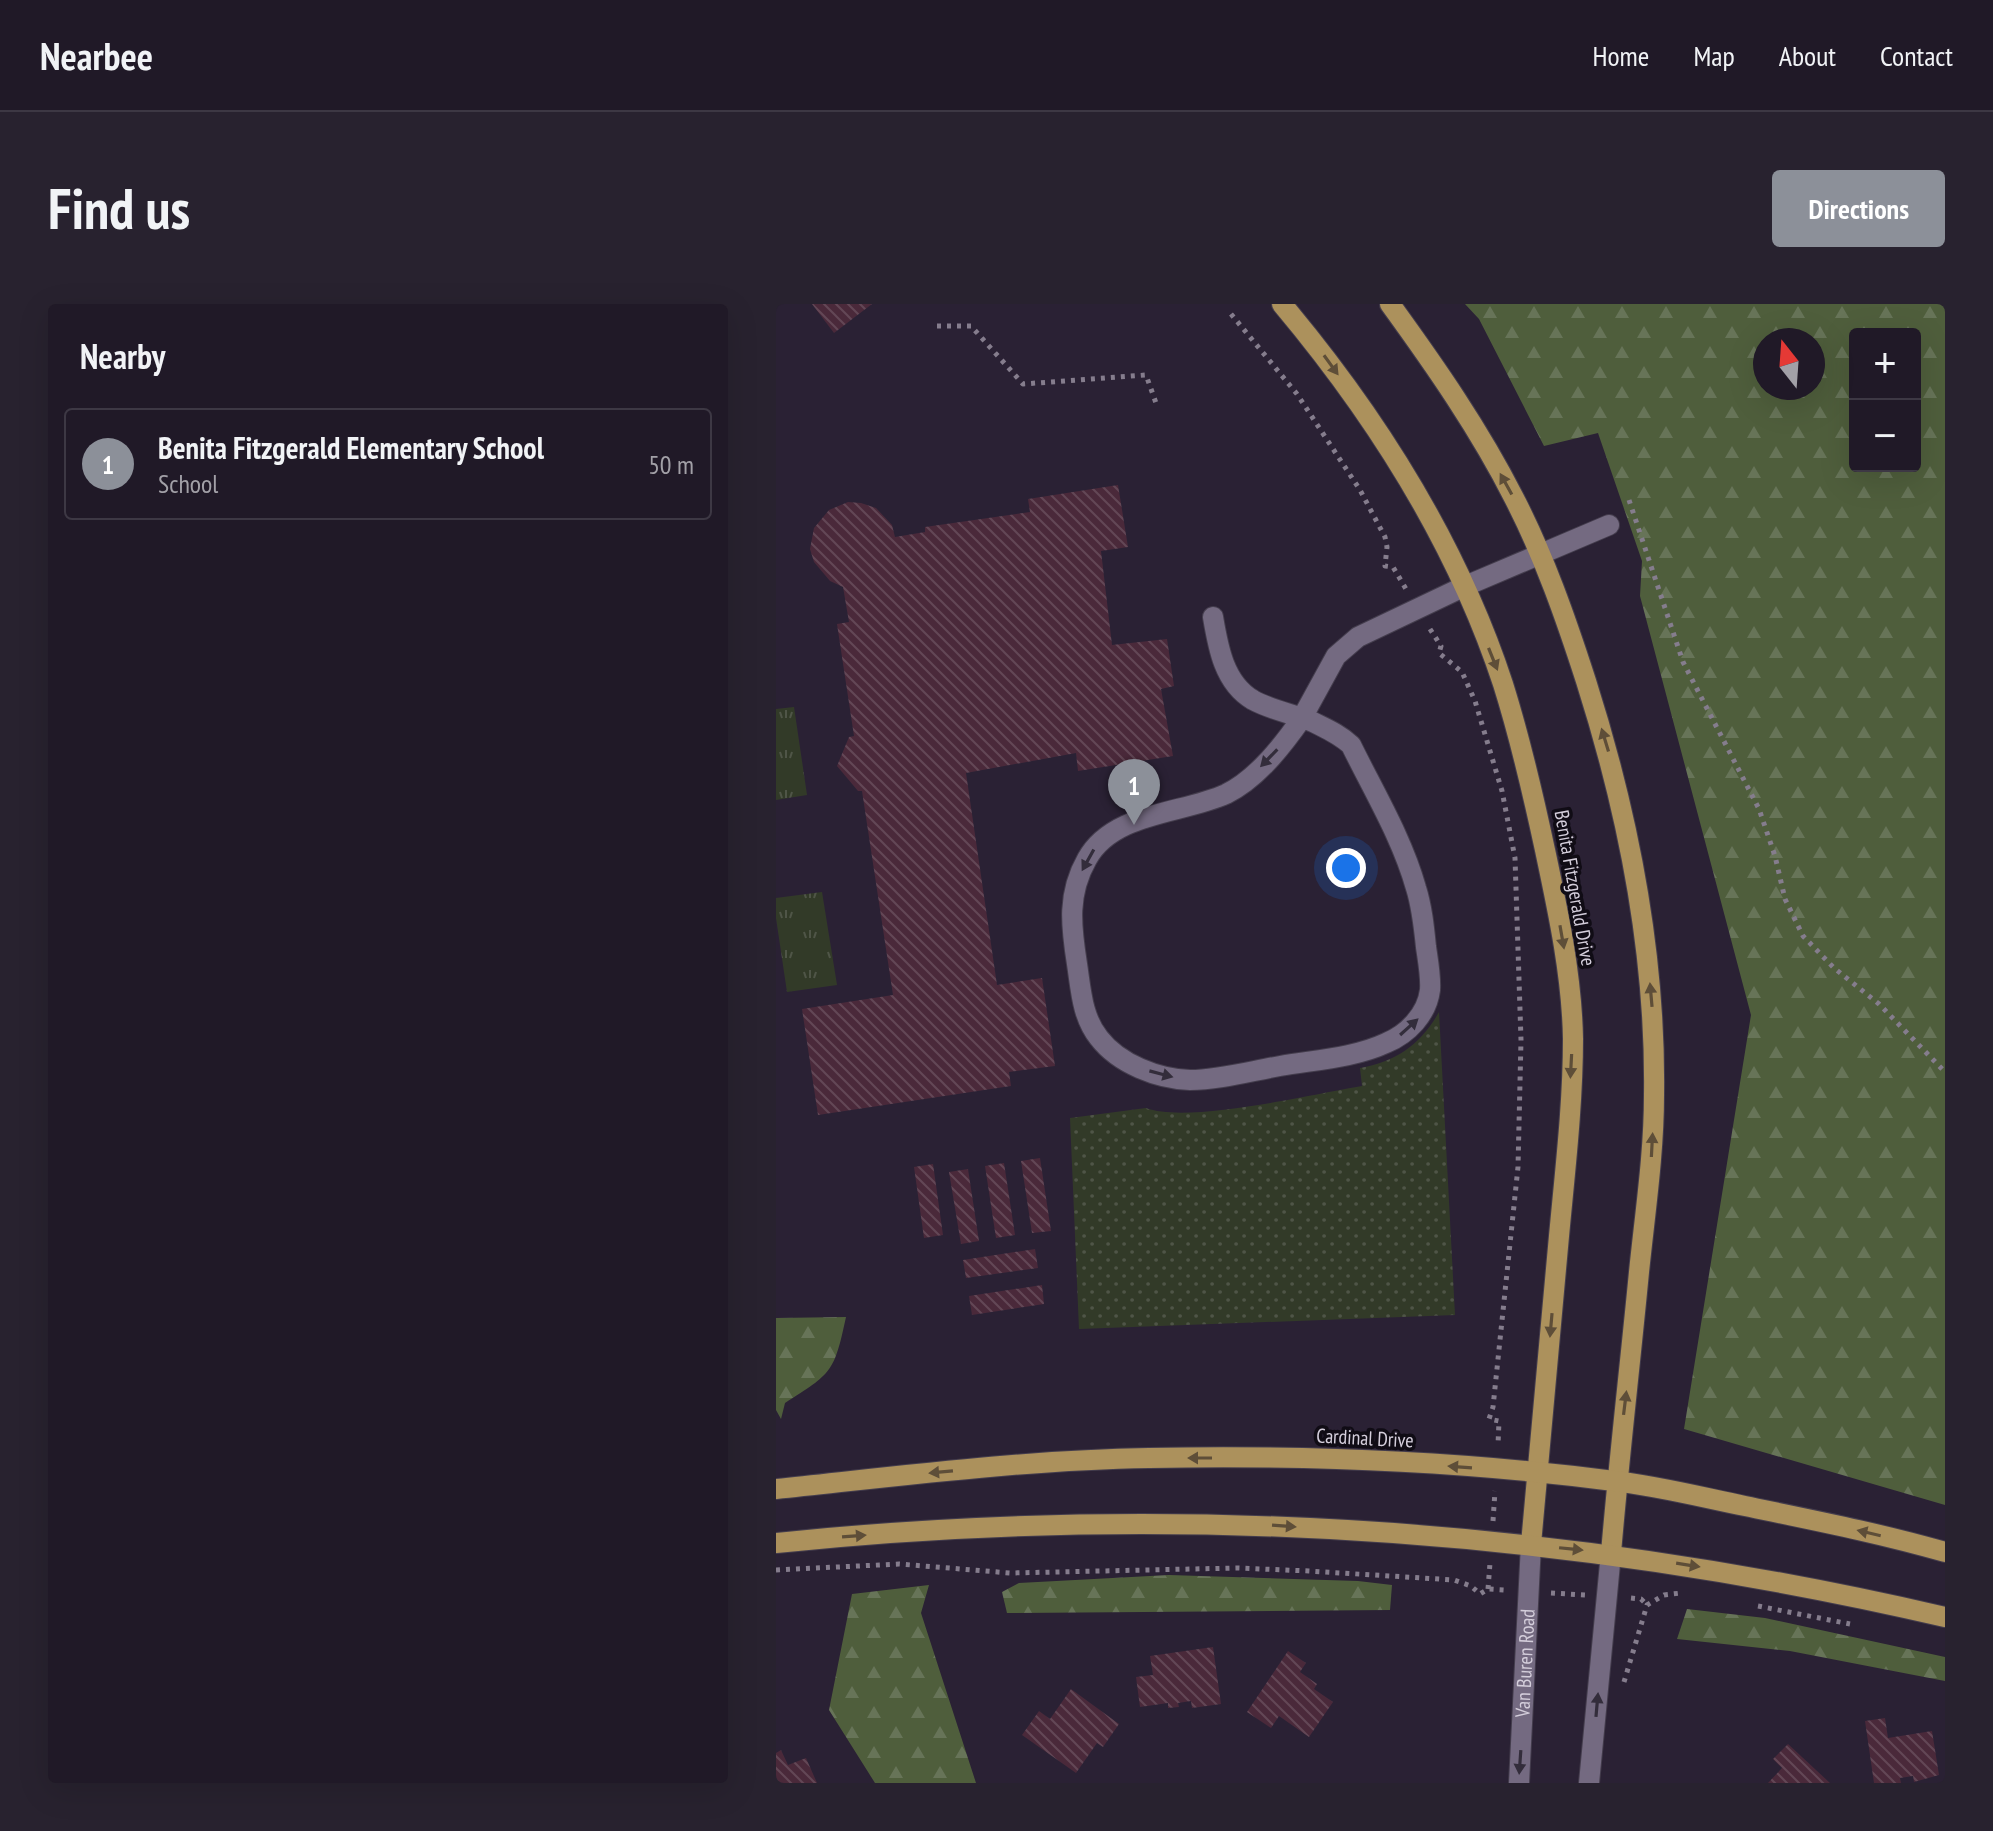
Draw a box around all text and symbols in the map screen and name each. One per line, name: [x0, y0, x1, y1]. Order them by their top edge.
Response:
text: Nearbee: [40, 31, 153, 80]
text: Home: [1593, 37, 1649, 74]
text: Map: [1693, 37, 1735, 74]
text: About: [1779, 37, 1836, 74]
text: Contact: [1880, 37, 1953, 74]
button: Directions: [1772, 170, 1945, 247]
text: Find us: [48, 172, 190, 244]
north arrow: [1753, 328, 1825, 400]
map controls: [1849, 328, 1921, 472]
button: +: [1849, 328, 1921, 400]
text: Nearby: [80, 334, 165, 378]
one-way arrow: [1323, 354, 1338, 375]
button: −: [1849, 400, 1921, 472]
text: Benita Fitzgerald Elementary School: [158, 428, 544, 467]
text: 1: [102, 448, 114, 481]
text: 50 m: [648, 448, 694, 481]
text: School: [158, 467, 218, 500]
one-way arrow: [1499, 473, 1513, 495]
one-way arrow: [1487, 647, 1500, 671]
one-way arrow: [1598, 728, 1611, 752]
one-way arrow: [1260, 748, 1279, 767]
pin: 1: [1108, 759, 1160, 825]
street label: Benita Fitzgerald Drive: [1548, 808, 1602, 968]
your location: [1326, 848, 1366, 888]
one-way arrow: [1081, 849, 1095, 871]
one-way arrow: [1556, 925, 1568, 950]
one-way arrow: [1644, 982, 1657, 1007]
one-way arrow: [1398, 1019, 1418, 1036]
one-way arrow: [1565, 1054, 1578, 1079]
one-way arrow: [1149, 1069, 1174, 1081]
one-way arrow: [1645, 1132, 1658, 1157]
one-way arrow: [1544, 1313, 1557, 1338]
one-way arrow: [1619, 1391, 1632, 1416]
street label: Cardinal Drive: [1316, 1422, 1414, 1454]
one-way arrow: [1187, 1452, 1212, 1464]
one-way arrow: [1447, 1460, 1472, 1473]
one-way arrow: [928, 1466, 953, 1479]
one-way arrow: [1272, 1520, 1297, 1533]
one-way arrow: [1857, 1526, 1882, 1539]
one-way arrow: [842, 1529, 867, 1542]
one-way arrow: [1559, 1542, 1584, 1555]
one-way arrow: [1676, 1559, 1701, 1572]
street label: Van Buren Road: [1509, 1608, 1541, 1719]
one-way arrow: [1591, 1693, 1604, 1718]
one-way arrow: [1513, 1750, 1526, 1775]

